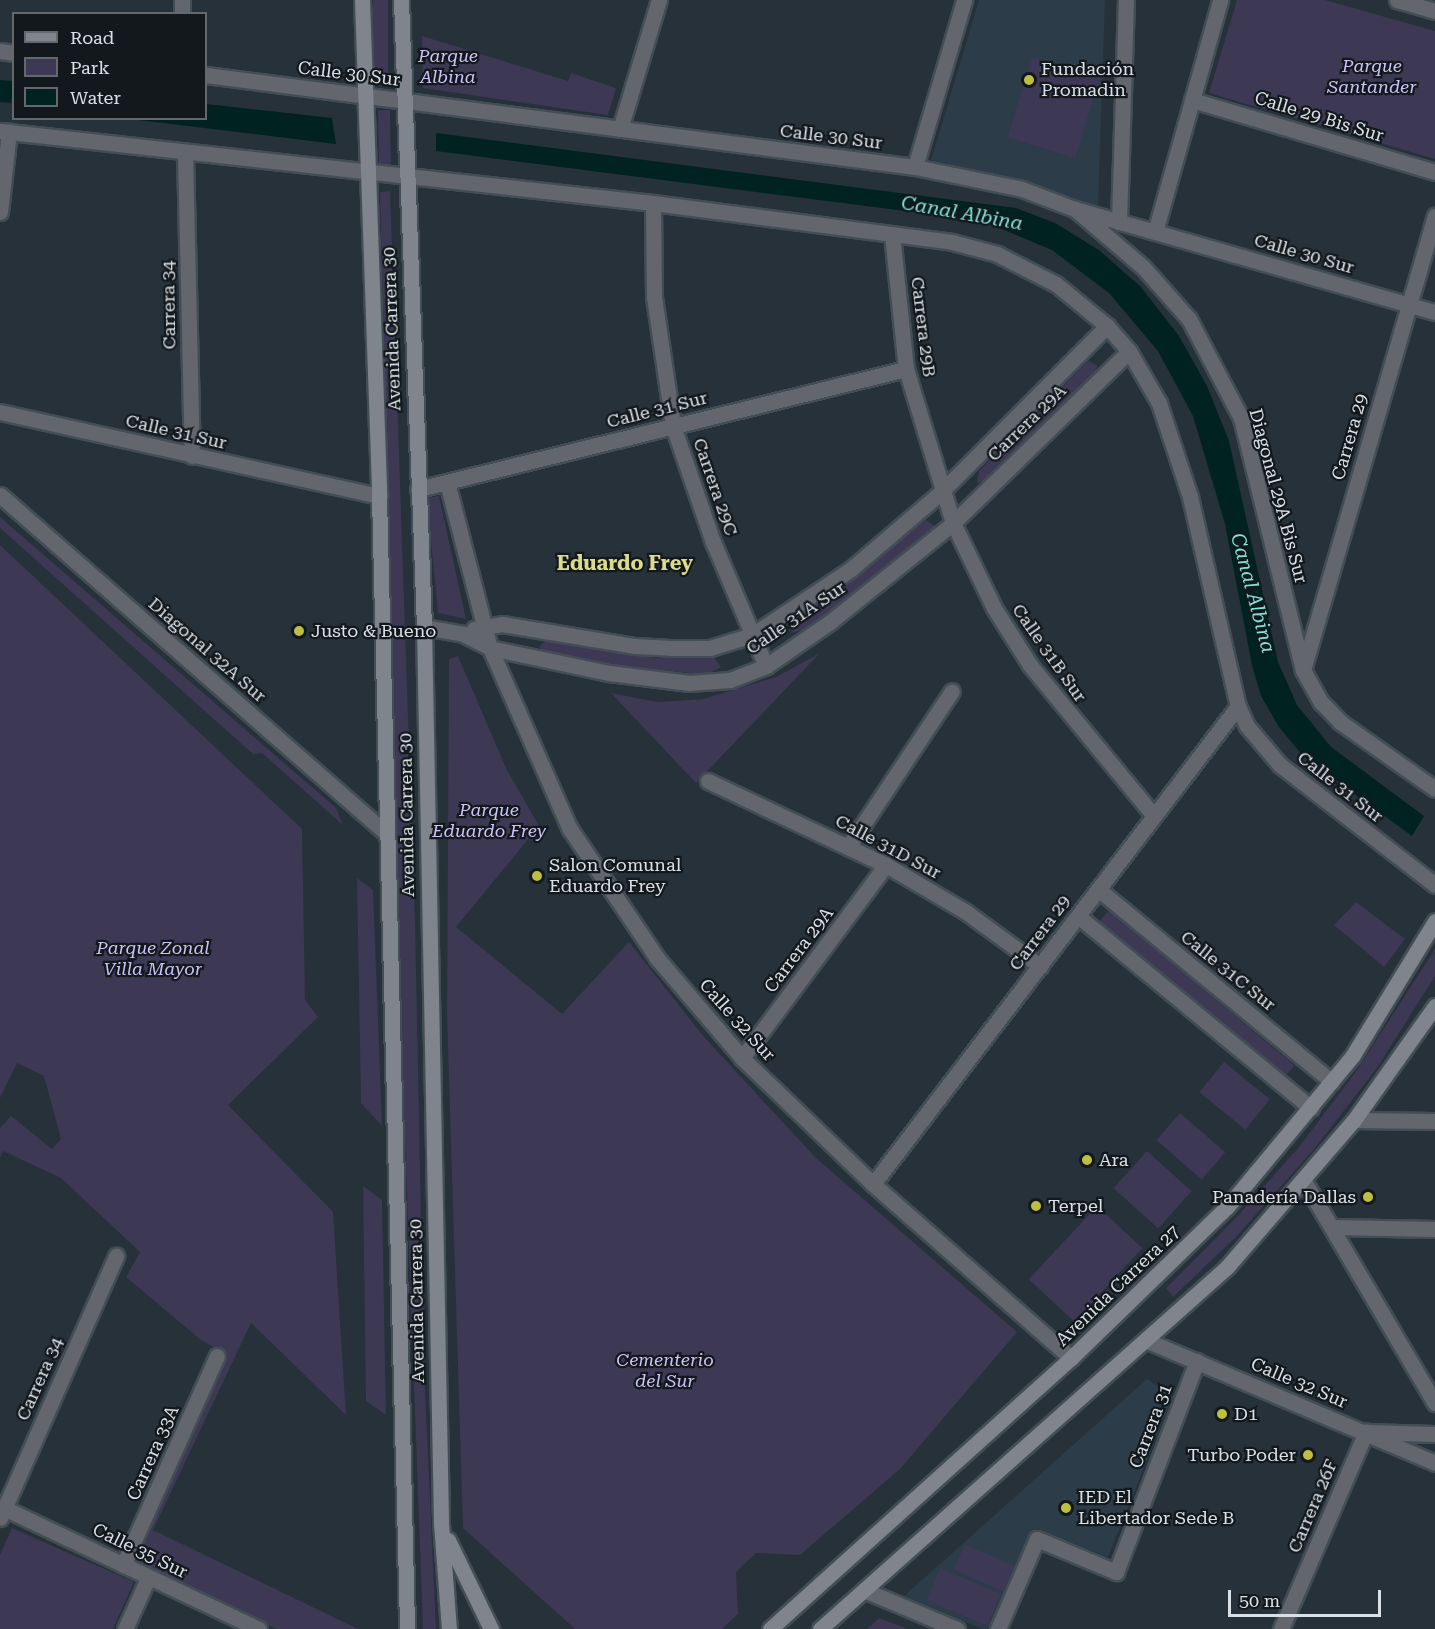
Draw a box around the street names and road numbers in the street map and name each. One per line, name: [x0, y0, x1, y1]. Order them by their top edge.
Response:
street label: Calle 30 Sur: [297, 57, 401, 91]
street label: Calle 29 Bis Sur: [1252, 87, 1386, 147]
street label: Calle 30 Sur: [779, 120, 883, 154]
street label: Calle 30 Sur: [1252, 229, 1356, 279]
street label: Avenida Carrera 30: [378, 247, 406, 411]
street label: Carrera 34: [157, 260, 181, 350]
street label: Carrera 29B: [906, 276, 940, 378]
street label: Carrera 29A: [983, 380, 1071, 466]
street label: Calle 31 Sur: [605, 387, 709, 433]
street label: Carrera 29: [1327, 391, 1373, 483]
street label: Diagonal 29A Bis Sur: [1244, 406, 1312, 586]
street label: Calle 31 Sur: [123, 410, 229, 454]
street label: Carrera 29C: [688, 435, 742, 539]
street label: Calle 31A Sur: [742, 577, 850, 659]
street label: Diagonal 32A Sur: [144, 593, 270, 707]
street label: Calle 31B Sur: [1007, 600, 1091, 706]
street label: Avenida Carrera 30: [395, 733, 419, 897]
street label: Calle 31 Sur: [1293, 747, 1387, 827]
street label: Calle 31D Sur: [831, 810, 945, 884]
street label: Carrera 29: [1005, 891, 1075, 975]
street label: Carrera 29A: [760, 903, 838, 997]
street label: Calle 31C Sur: [1176, 926, 1280, 1016]
street label: Calle 32 Sur: [695, 975, 779, 1065]
street label: Avenida Carrera 30: [405, 1219, 429, 1383]
street label: Avenida Carrera 27: [1051, 1221, 1185, 1351]
street label: Carrera 34: [12, 1334, 68, 1424]
street label: Calle 32 Sur: [1247, 1353, 1351, 1413]
street label: Carrera 31: [1125, 1381, 1177, 1471]
street label: Carrera 33A: [123, 1402, 183, 1504]
street label: Carrera 26F: [1284, 1456, 1342, 1556]
street label: Calle 35 Sur: [89, 1519, 191, 1583]

